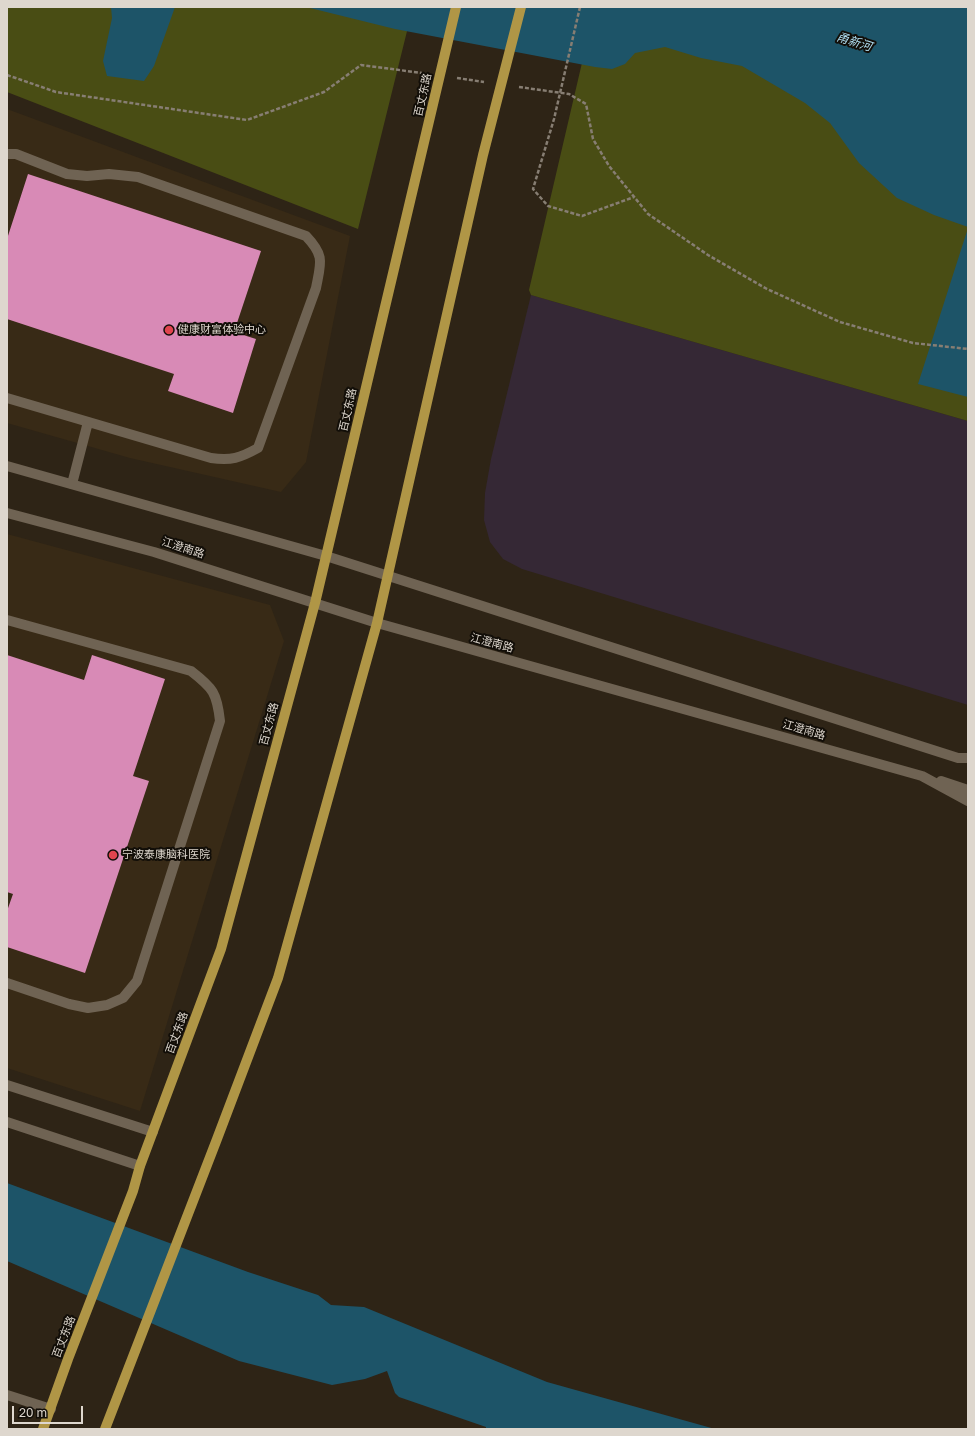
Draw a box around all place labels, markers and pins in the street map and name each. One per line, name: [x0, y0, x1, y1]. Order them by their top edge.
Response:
place label: 健康财富体验中心: [178, 323, 266, 337]
marker: 健康财富体验中心: [163, 324, 175, 336]
place label: 宁波泰康脑科医院: [122, 848, 210, 862]
marker: 宁波泰康脑科医院: [107, 849, 119, 861]

